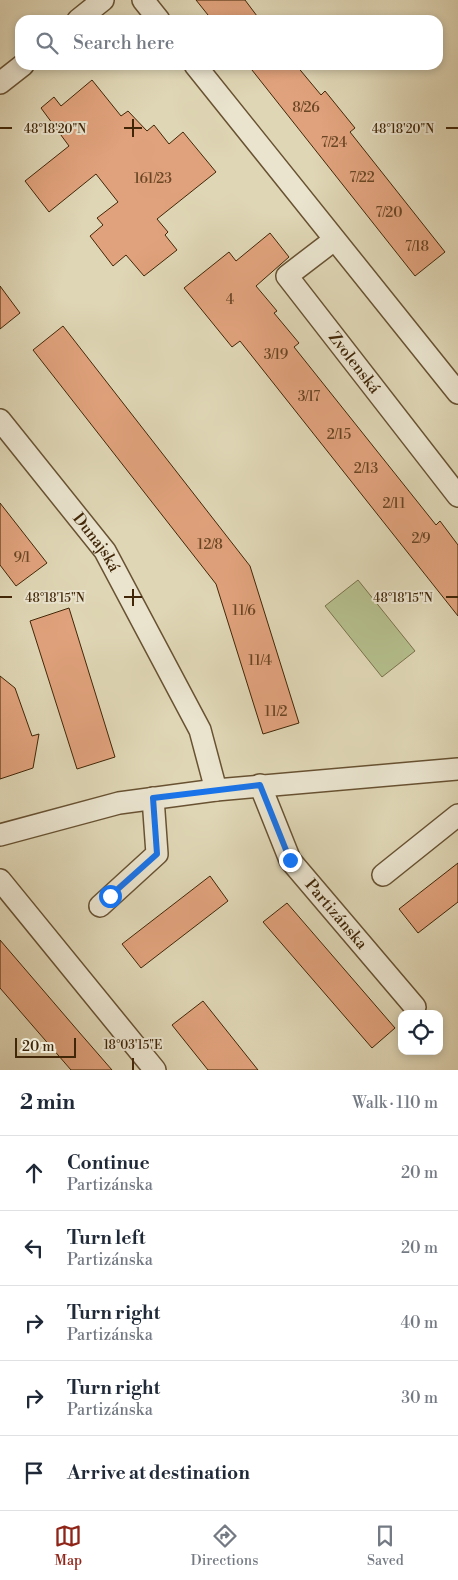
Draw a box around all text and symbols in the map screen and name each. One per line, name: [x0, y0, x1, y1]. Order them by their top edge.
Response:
search box: [15, 15, 443, 70]
icon: search: [33, 29, 61, 57]
text: Search here: [73, 31, 174, 55]
house number: 8/26: [292, 99, 320, 117]
text: 48°18'20"N: [24, 122, 86, 137]
text: 48°18'20"N: [372, 122, 434, 137]
house number: 7/24: [321, 134, 347, 152]
house number: 7/22: [349, 169, 375, 187]
house number: 161/23: [134, 170, 172, 188]
house number: 7/20: [376, 204, 402, 222]
house number: 7/18: [405, 238, 429, 256]
house number: 4: [226, 291, 234, 309]
street label: Zvolenská: [324, 328, 385, 398]
house number: 3/19: [264, 346, 288, 364]
house number: 3/17: [298, 388, 320, 406]
house number: 2/15: [327, 426, 351, 444]
house number: 2/13: [354, 460, 378, 478]
house number: 2/11: [382, 495, 406, 513]
street label: Dunajská: [68, 509, 125, 576]
house number: 2/9: [411, 530, 431, 548]
house number: 12/8: [197, 536, 223, 554]
house number: 9/1: [13, 549, 31, 567]
text: 48°18'15"N: [25, 591, 85, 606]
text: 48°18'15"N: [373, 591, 433, 606]
house number: 11/6: [232, 602, 256, 620]
house number: 11/4: [248, 652, 272, 670]
house number: 11/2: [264, 703, 288, 721]
route end: [279, 849, 302, 872]
street label: Partizánska: [301, 875, 372, 954]
route start: [99, 885, 122, 908]
map controls: [398, 1010, 443, 1055]
button: locate: [398, 1010, 443, 1055]
scale bar: [15, 1035, 76, 1058]
text: 20 m: [22, 1038, 54, 1056]
text: 18°03'15"E: [104, 1038, 162, 1053]
text: 2 min: [20, 1090, 75, 1116]
text: Walk · 110 m: [352, 1093, 438, 1113]
text: Continue: [67, 1151, 150, 1175]
icon: ahead: [20, 1159, 48, 1187]
text: 20 m: [401, 1163, 438, 1183]
text: Partizánska: [67, 1175, 153, 1195]
text: Turn left: [67, 1226, 146, 1250]
icon: left: [20, 1234, 48, 1262]
text: 20 m: [401, 1238, 438, 1258]
text: Partizánska: [67, 1250, 153, 1270]
text: Turn right: [67, 1301, 160, 1325]
icon: right: [20, 1309, 48, 1337]
text: 40 m: [401, 1313, 438, 1333]
text: Partizánska: [67, 1325, 153, 1345]
text: Turn right: [67, 1376, 160, 1400]
icon: right: [20, 1384, 48, 1412]
text: 30 m: [401, 1388, 438, 1408]
text: Partizánska: [67, 1400, 153, 1420]
icon: arrive: [20, 1459, 48, 1487]
text: Arrive at destination: [67, 1461, 250, 1485]
tab: Map: [54, 1522, 82, 1570]
tab: Directions: [191, 1522, 258, 1570]
tab: Saved: [367, 1522, 404, 1570]

